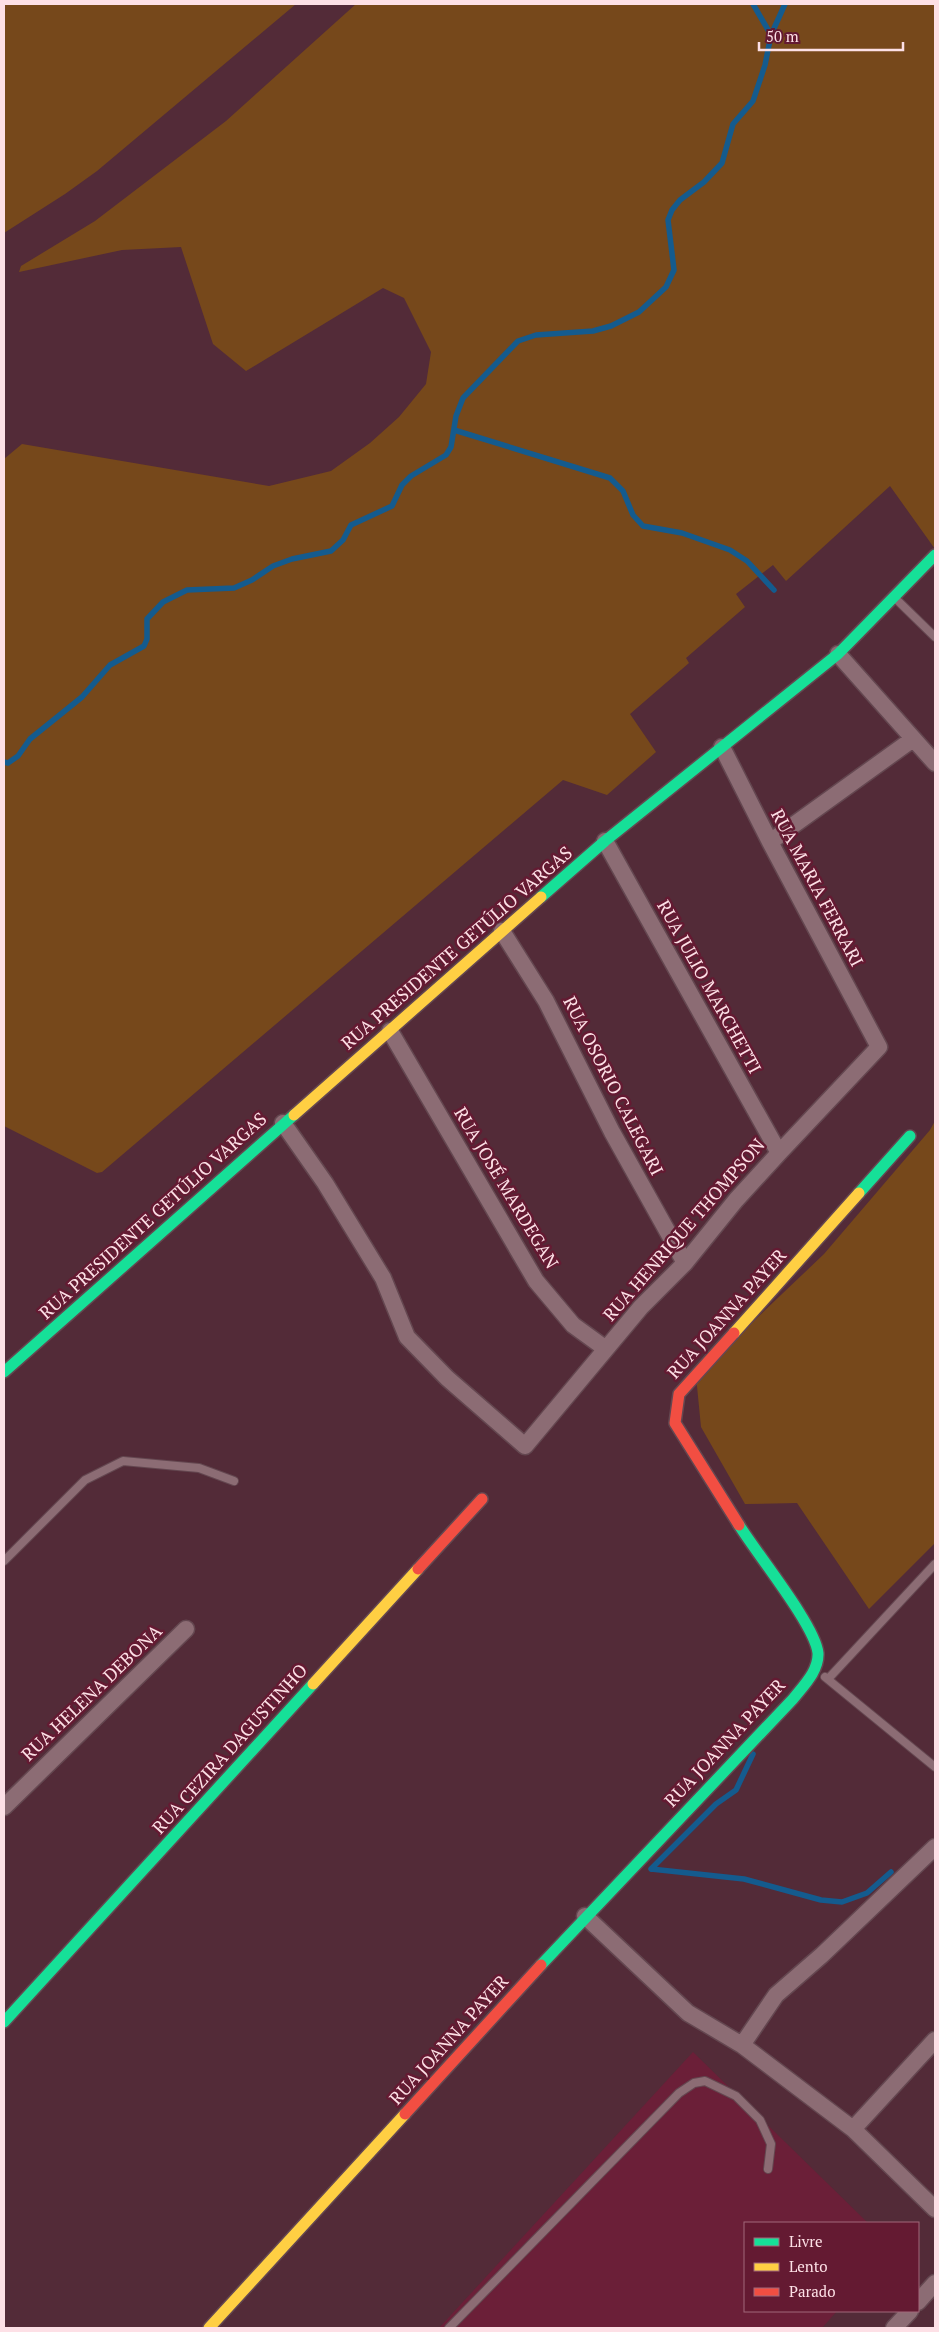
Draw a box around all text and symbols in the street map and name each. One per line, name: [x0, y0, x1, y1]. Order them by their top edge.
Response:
scale bar: [759, 20, 903, 52]
text: 50 m: [766, 26, 799, 46]
street label: RUA MARIA FERRARI: [766, 805, 870, 971]
street label: RUA PRESIDENTE GETÚLIO VARGAS: [336, 840, 577, 1054]
street label: RUA JULIO MARCHETTI: [652, 896, 768, 1077]
street label: RUA OSORIO CALEGARI: [558, 992, 670, 1179]
street label: RUA JOSÉ MARDEGAN: [449, 1102, 565, 1273]
street label: RUA PRESIDENTE GETÚLIO VARGAS: [33, 1107, 271, 1324]
street label: RUA HENRIQUE THOMPSON: [597, 1133, 769, 1326]
street label: RUA JOANNA PAYER: [661, 1243, 791, 1383]
street label: RUA HELENA DEBONA: [16, 1618, 167, 1766]
street label: RUA CEZIRA DAGUSTINHO: [146, 1658, 312, 1839]
street label: RUA JOANNA PAYER: [659, 1673, 790, 1812]
street label: RUA JOANNA PAYER: [383, 1969, 513, 2109]
legend: [744, 2222, 919, 2312]
text: Livre: [789, 2231, 823, 2251]
text: Lento: [789, 2256, 828, 2276]
text: Parado: [789, 2281, 835, 2301]

